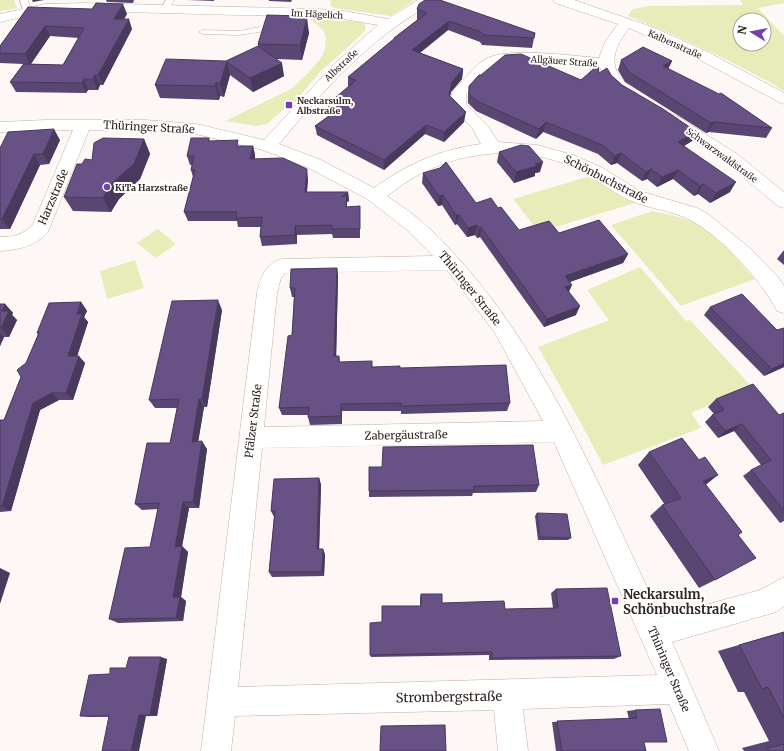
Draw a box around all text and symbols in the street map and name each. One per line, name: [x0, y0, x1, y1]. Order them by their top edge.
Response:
street label: Im Hägelich: [291, 7, 343, 21]
north arrow: [732, 12, 772, 52]
text: N: [734, 24, 750, 36]
street label: Kalbenstraße: [646, 27, 704, 61]
street label: Albstraße: [321, 46, 360, 84]
street label: Allgäuer Straße: [529, 53, 598, 69]
place label: Neckarsulm, Albstraße: [296, 95, 354, 116]
marker: Neckarsulm, Albstraße: [284, 100, 294, 110]
street label: Thüringer Straße: [103, 118, 195, 136]
street label: Schwarzwaldstraße: [684, 126, 760, 185]
street label: Schönbuchstraße: [562, 152, 651, 206]
street label: Harzstraße: [35, 167, 71, 227]
marker: KiTa Harzstraße: [102, 182, 112, 192]
place label: KiTa Harzstraße: [115, 182, 188, 193]
street label: Thüringer Straße: [436, 248, 504, 328]
street label: Pfälzer Straße: [242, 383, 265, 459]
street label: Zabergäustraße: [364, 427, 448, 443]
place label: Neckarsulm, Schönbuchstraße: [623, 586, 735, 618]
marker: Neckarsulm, Schönbuchstraße: [610, 596, 620, 606]
street label: Thüringer Straße: [645, 624, 693, 714]
street label: Strombergstraße: [396, 688, 503, 706]

